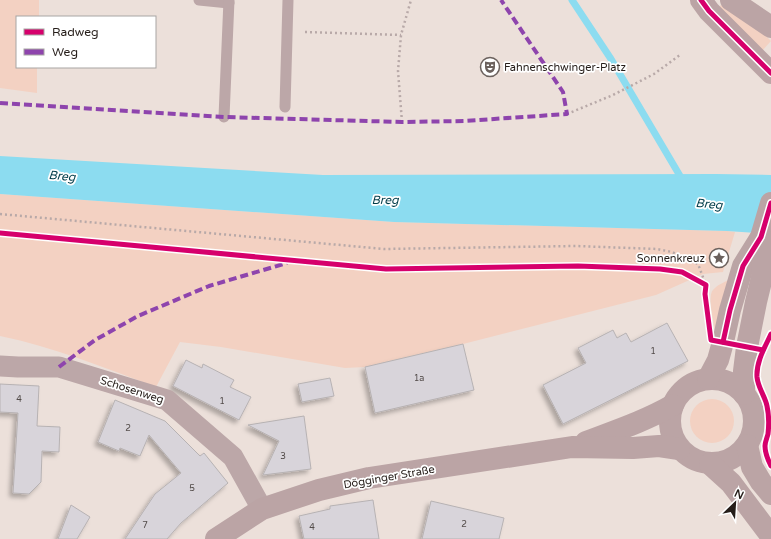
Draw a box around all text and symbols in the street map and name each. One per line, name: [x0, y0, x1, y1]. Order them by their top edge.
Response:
legend: [16, 16, 156, 68]
text: Radweg: [52, 25, 99, 39]
text: Weg: [52, 45, 78, 59]
theatre icon: Fahnenschwinger-Platz: [479, 56, 501, 78]
place label: Fahnenschwinger-Platz: [504, 61, 626, 74]
water label: Breg: [48, 168, 77, 184]
water label: Breg: [371, 193, 400, 207]
water label: Breg: [695, 196, 724, 212]
place icon: Sonnenkreuz: [708, 247, 730, 269]
place label: Sonnenkreuz: [637, 252, 706, 265]
house number: 1: [650, 346, 656, 357]
house number: 1a: [414, 373, 424, 384]
street label: Schosenweg: [99, 374, 165, 406]
house number: 4: [16, 394, 22, 405]
house number: 1: [219, 396, 225, 407]
house number: 2: [125, 423, 131, 434]
house number: 3: [280, 451, 286, 462]
street label: Dögginger Straße: [342, 463, 436, 491]
house number: 5: [189, 483, 195, 494]
north arrow: [715, 483, 755, 523]
text: N: [732, 487, 746, 502]
house number: 2: [461, 519, 467, 530]
house number: 7: [142, 520, 148, 531]
house number: 4: [309, 522, 315, 533]

